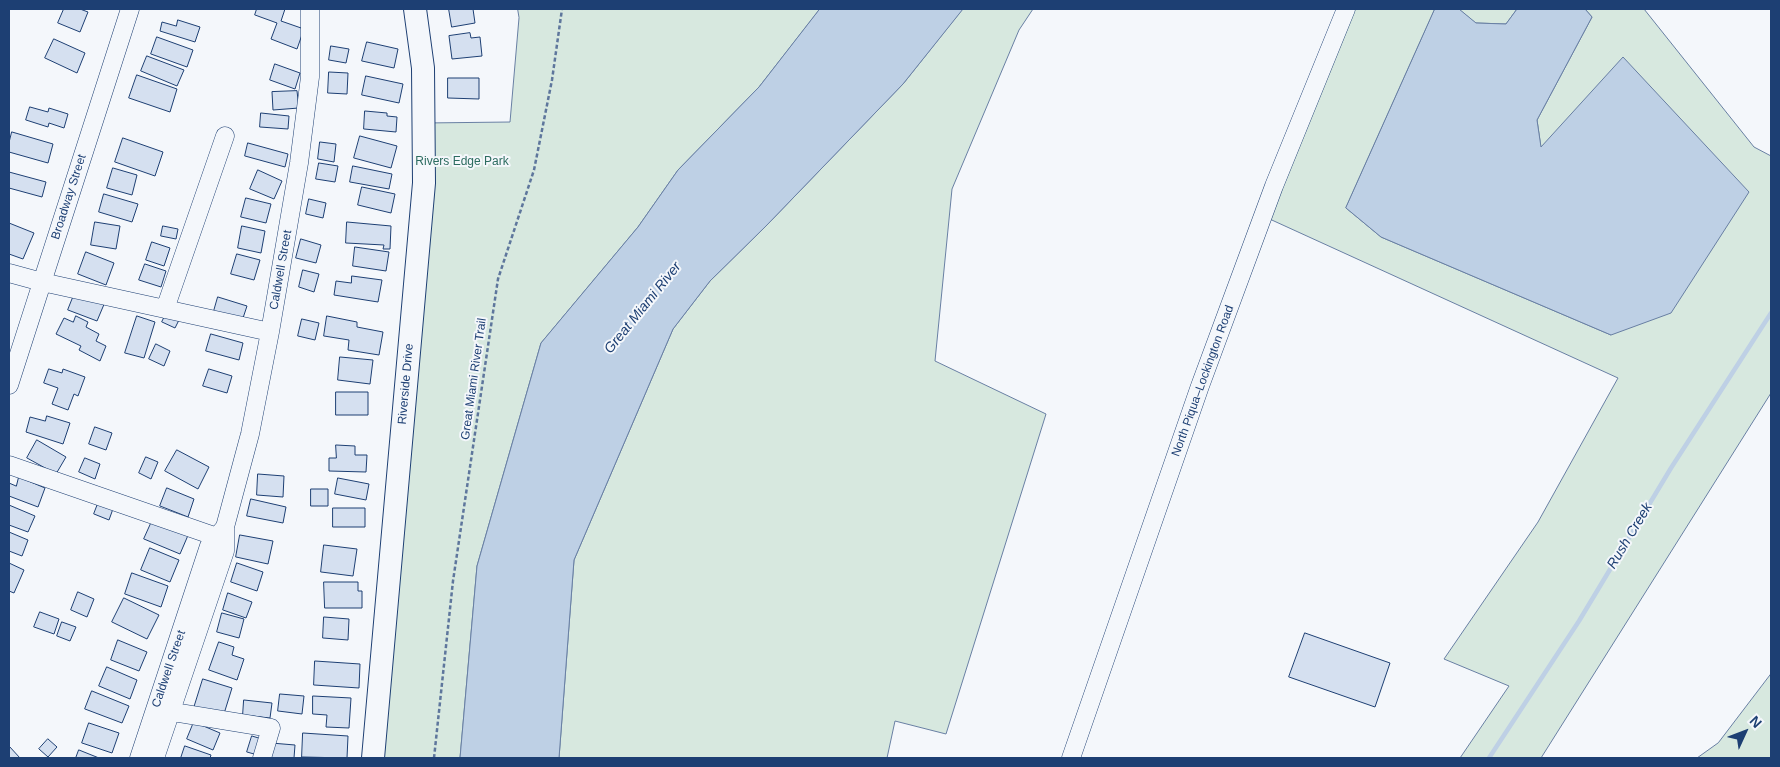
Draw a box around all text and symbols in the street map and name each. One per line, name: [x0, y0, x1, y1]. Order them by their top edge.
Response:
street label: Broadway Street: [48, 153, 90, 241]
park label: Rivers Edge Park: [415, 155, 509, 169]
street label: Caldwell Street: [267, 229, 295, 311]
water label: Great Miami River: [601, 259, 685, 357]
street label: North Piqua–Lockington Road: [1169, 303, 1237, 459]
street label: Great Miami River Trail: [458, 317, 490, 441]
street label: Riverside Drive: [395, 343, 417, 425]
water label: Rush Creek: [1604, 500, 1656, 572]
street label: Caldwell Street: [149, 629, 189, 709]
north arrow: [1720, 707, 1770, 757]
text: N: [1747, 713, 1765, 731]

